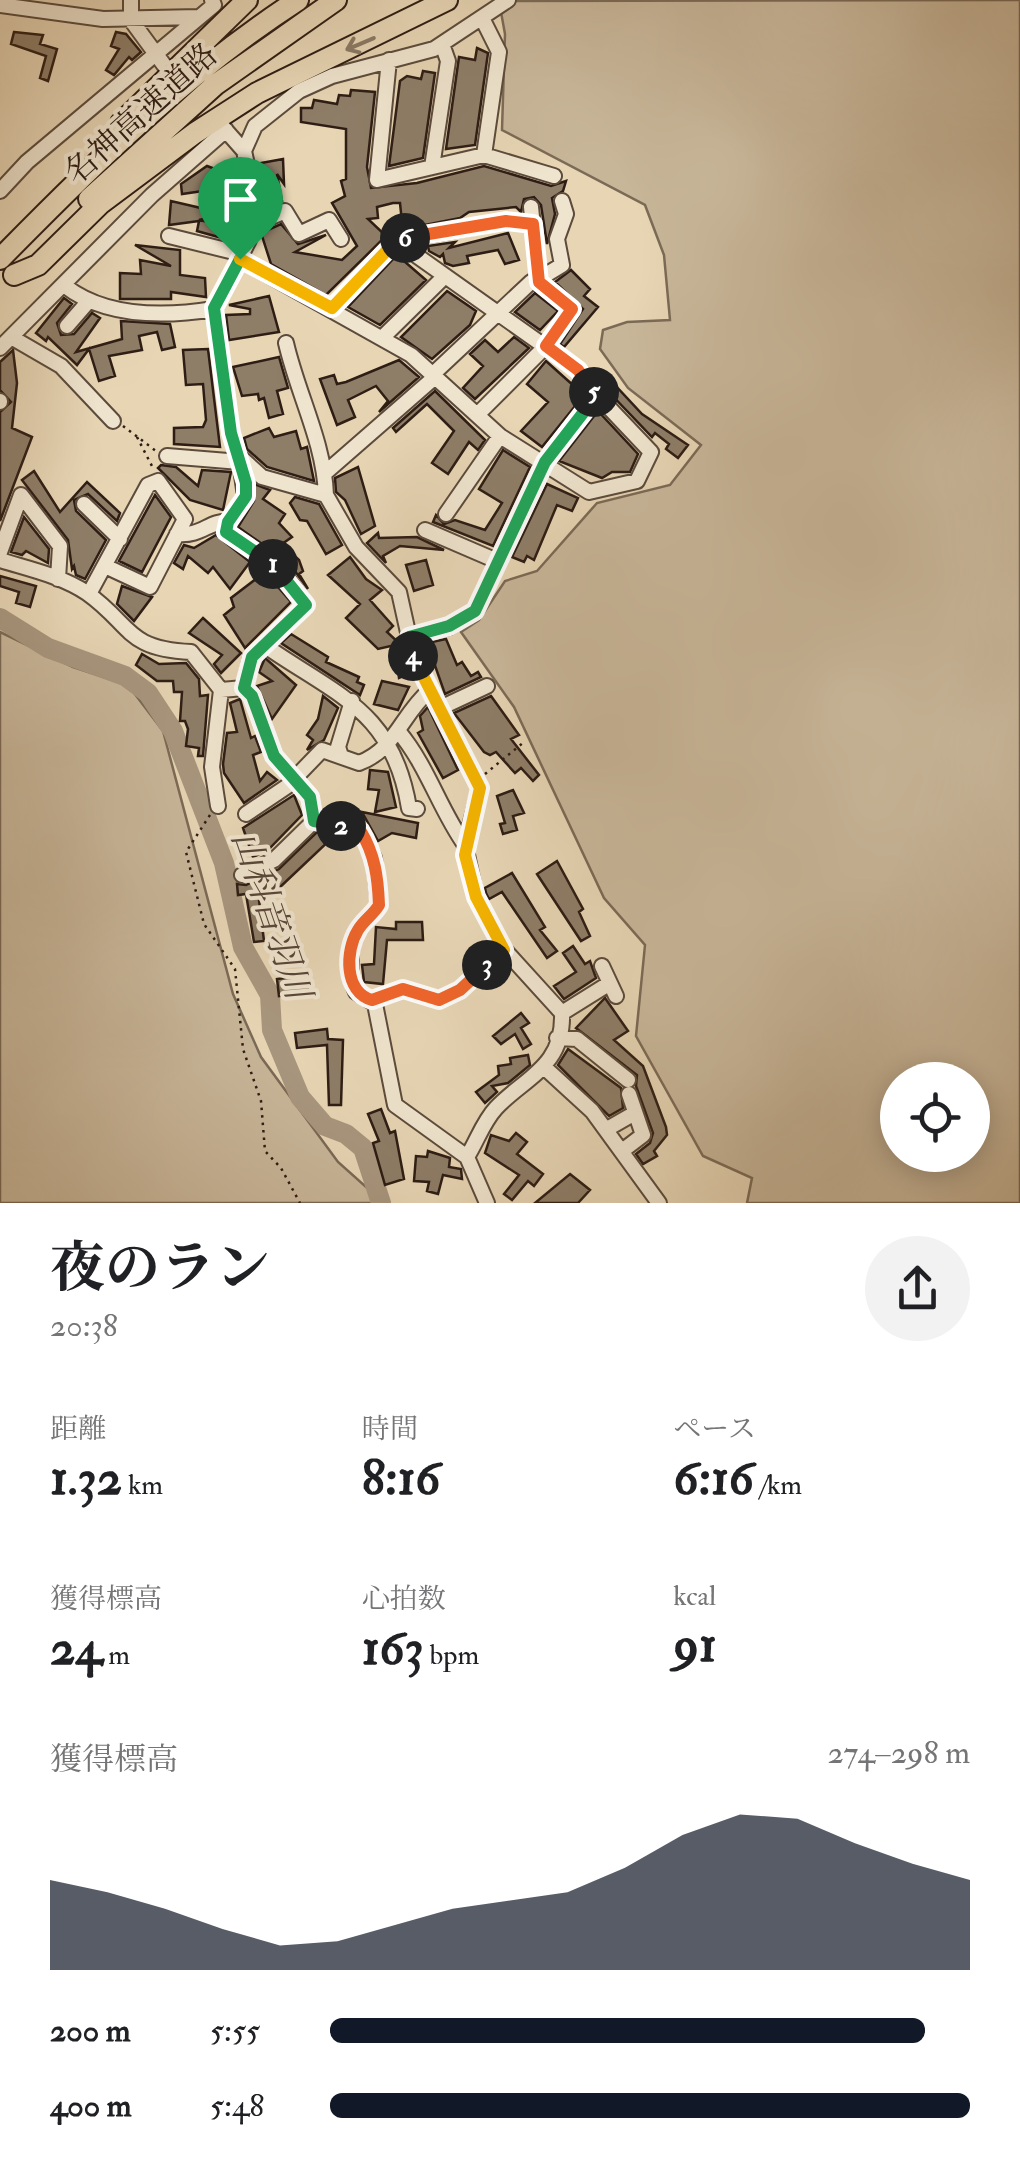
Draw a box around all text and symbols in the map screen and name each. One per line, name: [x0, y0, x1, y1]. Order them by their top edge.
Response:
street label: 名神高速道路: [56, 35, 226, 193]
one-way arrow: [345, 36, 376, 54]
pin: [198, 157, 283, 260]
icon: arrive: [213, 172, 268, 227]
pin: 6: [380, 213, 430, 263]
text: 6: [398, 220, 412, 255]
pin: 5: [569, 367, 619, 417]
text: 5: [588, 374, 600, 409]
pin: 1: [248, 539, 298, 589]
text: 1: [268, 546, 278, 581]
pin: 4: [388, 631, 438, 681]
text: 4: [405, 638, 421, 673]
pin: 2: [316, 801, 366, 851]
text: 2: [334, 808, 348, 843]
water label: 山科音羽川: [222, 825, 322, 1009]
pin: 3: [462, 940, 512, 990]
text: 3: [482, 947, 492, 982]
map controls: [880, 1062, 990, 1172]
button: locate: [880, 1062, 990, 1172]
text: 夜のラン: [50, 1234, 270, 1303]
button: share: [865, 1236, 970, 1341]
text: 20:38: [50, 1306, 118, 1346]
text: 距離: [50, 1412, 106, 1447]
text: 時間: [362, 1412, 418, 1447]
text: ペース: [673, 1412, 756, 1447]
text: 1.32: [50, 1447, 122, 1510]
text: 8:16: [362, 1447, 440, 1510]
text: 6:16: [673, 1447, 754, 1510]
text: km: [122, 1468, 163, 1503]
text: /km: [754, 1468, 802, 1503]
text: kcal: [673, 1579, 716, 1614]
text: 獲得標高: [50, 1582, 162, 1617]
text: 心拍数: [362, 1582, 446, 1617]
text: 91: [673, 1614, 717, 1677]
text: 24: [50, 1617, 102, 1680]
text: 163: [362, 1617, 424, 1680]
text: m: [102, 1638, 130, 1673]
text: bpm: [424, 1638, 479, 1673]
text: 274–298 m: [827, 1733, 970, 1773]
text: 獲得標高: [50, 1740, 178, 1780]
text: 200 m: [50, 2011, 131, 2051]
text: 5:55: [210, 2011, 260, 2051]
text: 400 m: [50, 2086, 132, 2126]
text: 5:48: [210, 2086, 264, 2126]

